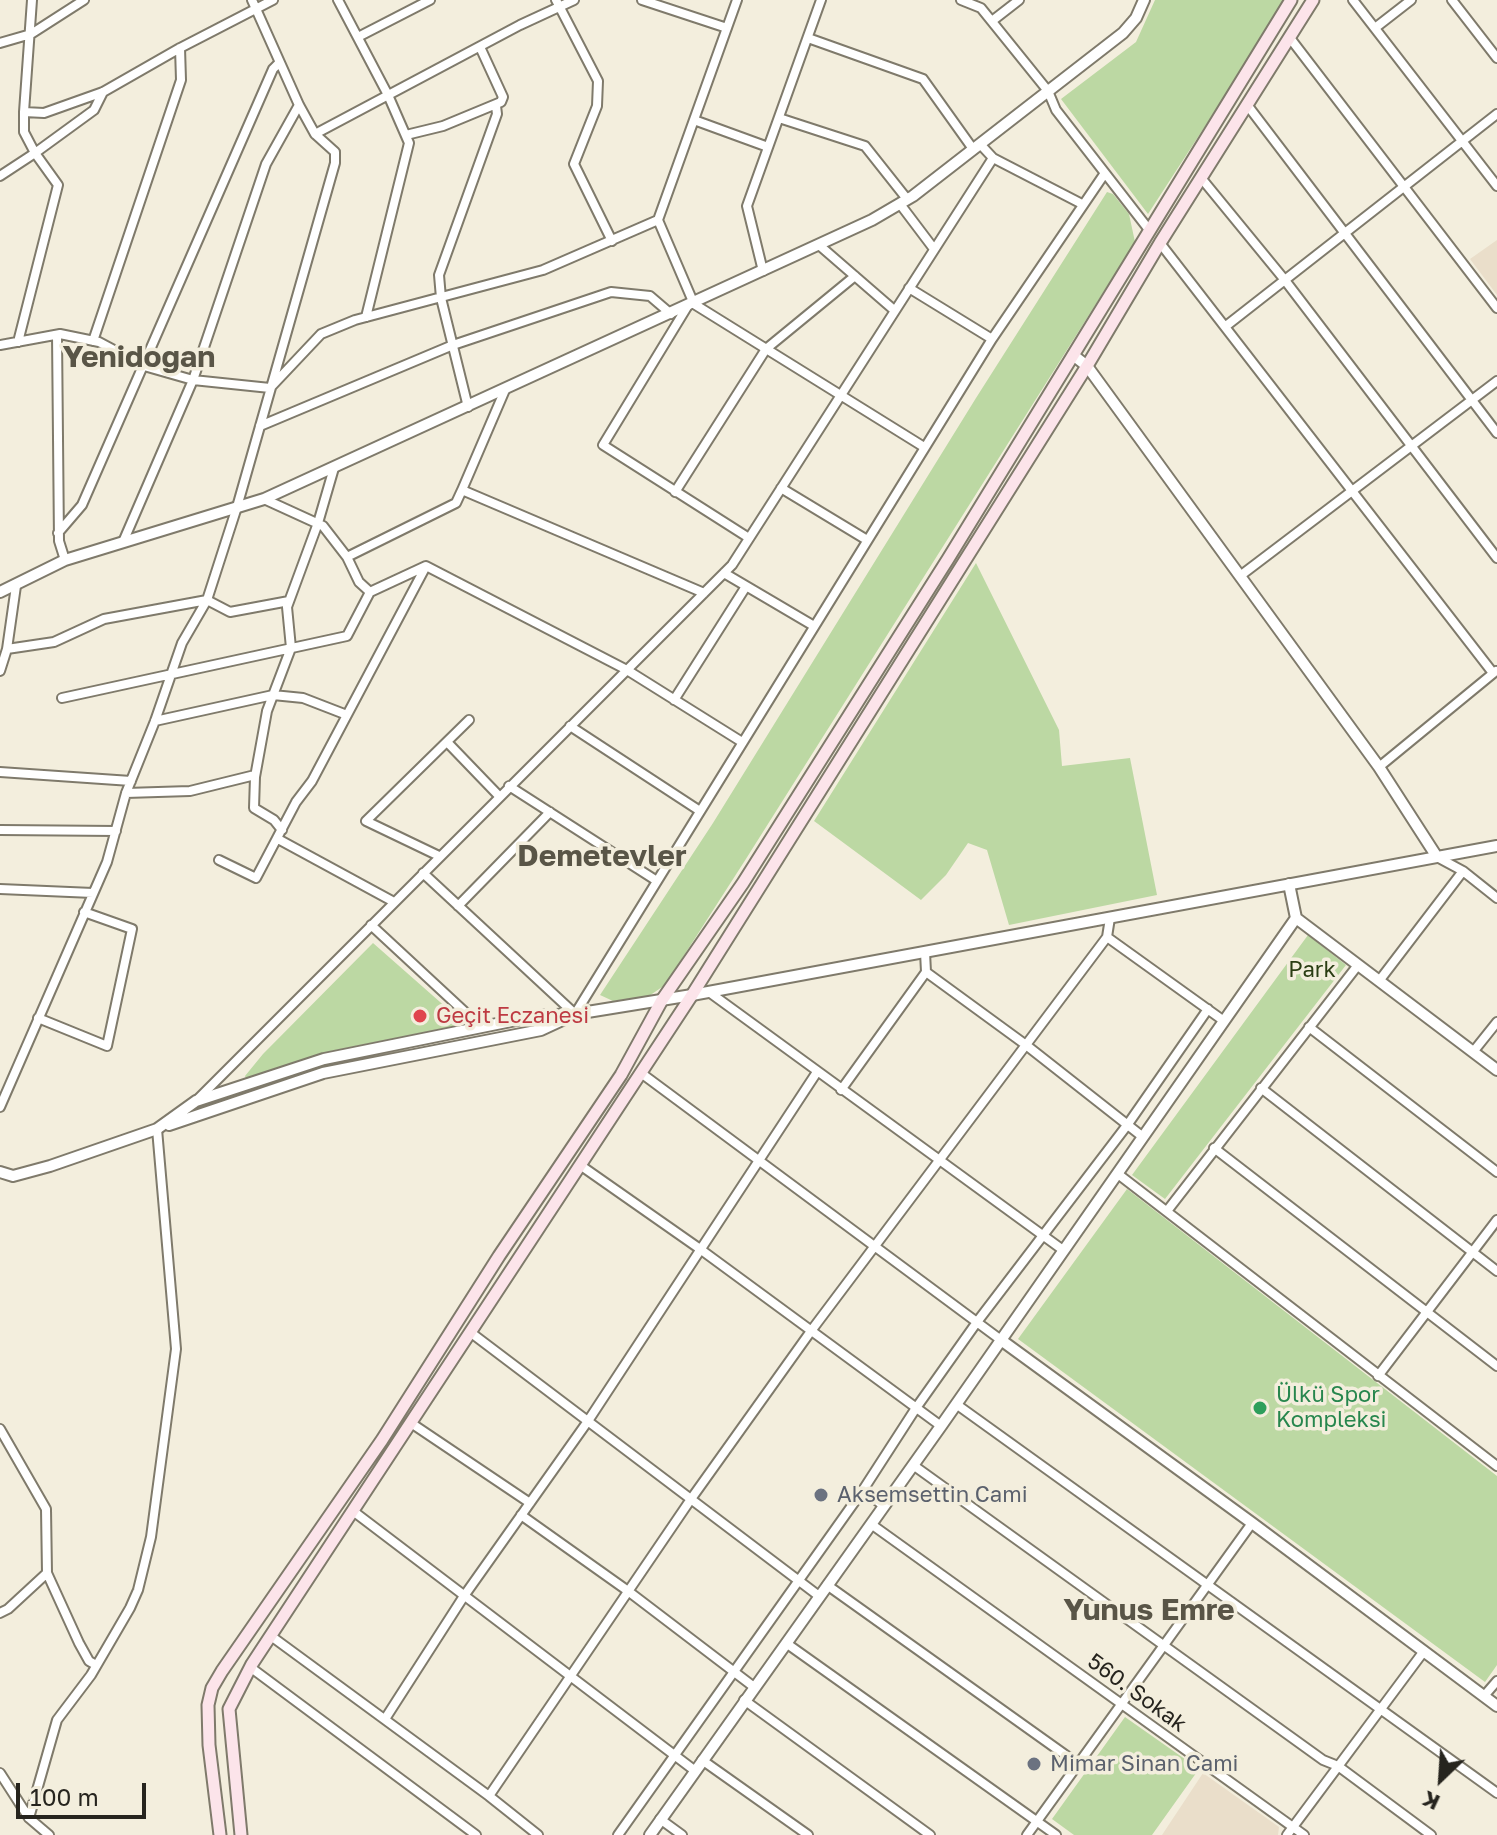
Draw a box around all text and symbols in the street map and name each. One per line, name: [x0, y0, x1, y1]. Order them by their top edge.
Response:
district label: Yenidoğan: [63, 339, 215, 375]
district label: Demetevler: [517, 838, 687, 874]
park label: Park: [1288, 957, 1336, 983]
place label: Geçit Eczanesi: [436, 1003, 589, 1029]
marker: Geçit Eczanesi: [411, 1007, 429, 1025]
place label: Ülkü Spor Kompleksi: [1276, 1382, 1387, 1434]
marker: Ülkü Spor Kompleksi: [1251, 1399, 1269, 1417]
place label: Aksemsettin Cami: [837, 1482, 1028, 1508]
marker: Aksemsettin Cami: [812, 1486, 830, 1504]
district label: Yunus Emre: [1063, 1592, 1235, 1628]
street label: 560. Sokak: [1082, 1648, 1192, 1738]
north arrow: [1401, 1739, 1481, 1819]
place label: Mimar Sinan Cami: [1050, 1751, 1239, 1777]
marker: Mimar Sinan Cami: [1025, 1755, 1043, 1773]
scale bar: [20, 1767, 150, 1817]
text: 100 m: [30, 1782, 99, 1811]
text: K: [1418, 1786, 1444, 1817]

